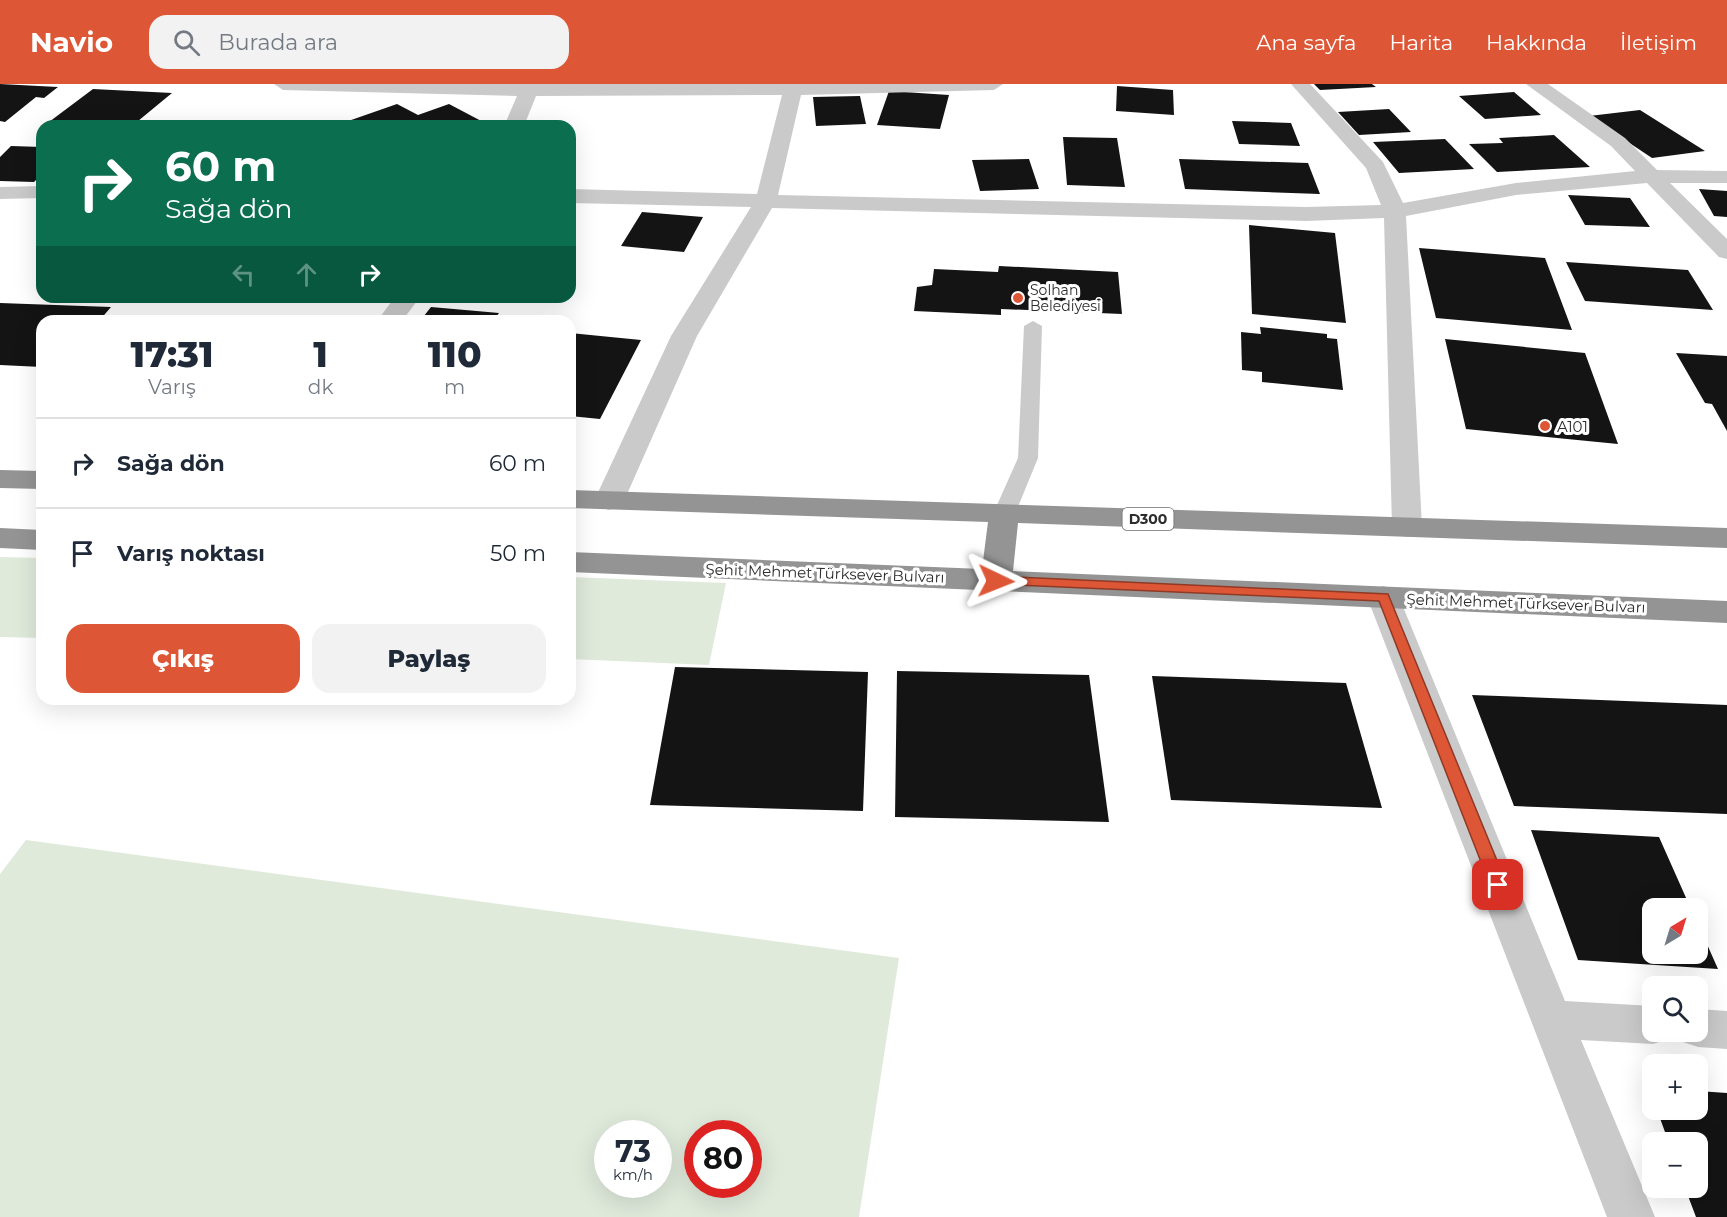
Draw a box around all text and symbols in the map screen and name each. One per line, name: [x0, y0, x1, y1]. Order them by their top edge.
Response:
search box: [149, 15, 569, 69]
text: Navio: [30, 25, 113, 59]
icon: search: [170, 26, 203, 59]
text: Burada ara: [218, 29, 338, 56]
text: Ana sayfa: [1256, 30, 1356, 55]
text: Harita: [1389, 30, 1453, 55]
text: Hakkında: [1486, 30, 1587, 55]
text: İletişim: [1620, 30, 1697, 55]
text: 60 m: [165, 140, 276, 192]
icon: right: [66, 144, 144, 222]
text: Sağa dön: [165, 192, 293, 225]
icon: left: [227, 258, 260, 291]
icon: ahead: [290, 258, 323, 291]
icon: right: [353, 258, 386, 291]
place label: Solhan Belediyesi: [1030, 281, 1101, 315]
marker: Solhan Belediyesi: [1011, 291, 1025, 305]
text: 17:31: [130, 332, 213, 376]
text: 1: [313, 332, 328, 376]
text: 110: [428, 332, 482, 376]
text: Varış: [148, 375, 196, 399]
text: dk: [308, 375, 333, 399]
text: m: [444, 375, 465, 399]
place label: A101: [1557, 417, 1588, 436]
marker: A101: [1538, 419, 1552, 433]
icon: right: [66, 447, 99, 480]
text: Sağa dön: [117, 450, 225, 477]
text: 60 m: [489, 450, 546, 477]
road number: D300: [1122, 508, 1174, 530]
icon: arrive: [66, 537, 99, 570]
text: Varış noktası: [117, 540, 265, 567]
text: 50 m: [490, 540, 546, 567]
position arrow: [964, 549, 1028, 613]
street label: Şehit Mehmet Türksever Bulvarı: [705, 559, 945, 587]
street label: Şehit Mehmet Türksever Bulvarı: [1406, 589, 1646, 617]
button: Çıkış: [66, 624, 300, 693]
button: Paylaş: [312, 624, 546, 693]
pin: [1472, 859, 1523, 910]
icon: arrive: [1481, 868, 1514, 901]
north arrow: [1642, 898, 1708, 964]
map controls: [1642, 898, 1708, 1198]
button: search: [1642, 976, 1708, 1042]
button: +: [1642, 1054, 1708, 1120]
speed limit sign: 80: [684, 1120, 762, 1198]
button: −: [1642, 1132, 1708, 1198]
text: 73: [615, 1133, 651, 1170]
text: km/h: [613, 1165, 653, 1184]

